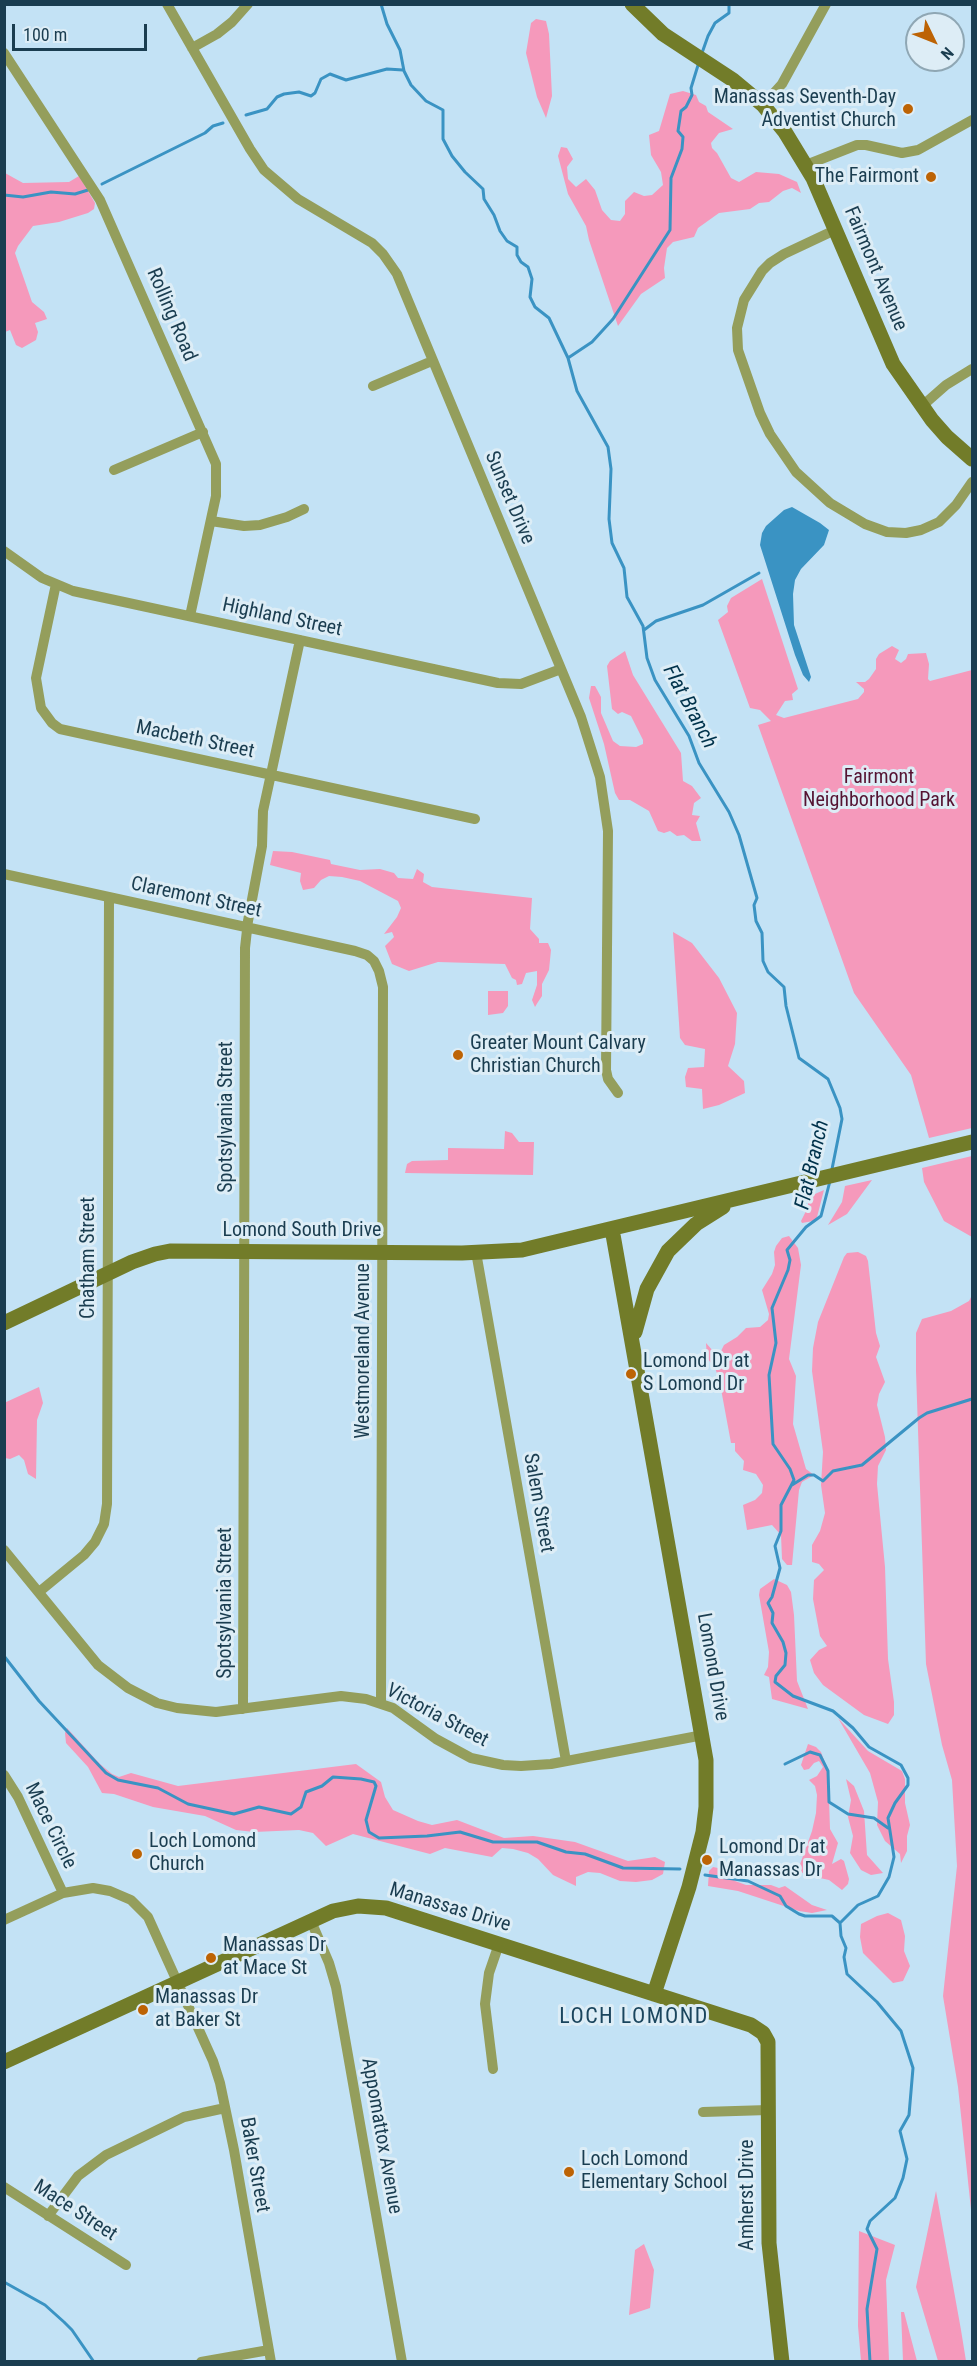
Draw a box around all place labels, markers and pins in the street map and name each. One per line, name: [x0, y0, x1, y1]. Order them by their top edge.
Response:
place label: Manassas Seventh-Day Adventist Church: [714, 86, 896, 133]
marker: Manassas Seventh-Day Adventist Church: [901, 102, 915, 116]
place label: The Fairmont: [815, 165, 919, 189]
marker: The Fairmont: [924, 170, 938, 184]
place label: Greater Mount Calvary Christian Church: [470, 1032, 646, 1079]
marker: Greater Mount Calvary Christian Church: [451, 1048, 465, 1062]
place label: Lomond Dr at S Lomond Dr: [643, 1350, 749, 1397]
marker: Lomond Dr at S Lomond Dr: [624, 1367, 638, 1381]
place label: Loch Lomond Church: [149, 1830, 256, 1877]
place label: Lomond Dr at Manassas Dr: [719, 1836, 825, 1883]
marker: Loch Lomond Church: [130, 1847, 144, 1861]
marker: Lomond Dr at Manassas Dr: [700, 1853, 714, 1867]
place label: Manassas Dr at Mace St: [223, 1934, 326, 1981]
marker: Manassas Dr at Mace St: [204, 1951, 218, 1965]
place label: Manassas Dr at Baker St: [155, 1986, 258, 2033]
marker: Manassas Dr at Baker St: [136, 2003, 150, 2017]
place label: Loch Lomond Elementary School: [581, 2148, 728, 2195]
marker: Loch Lomond Elementary School: [562, 2165, 576, 2179]

